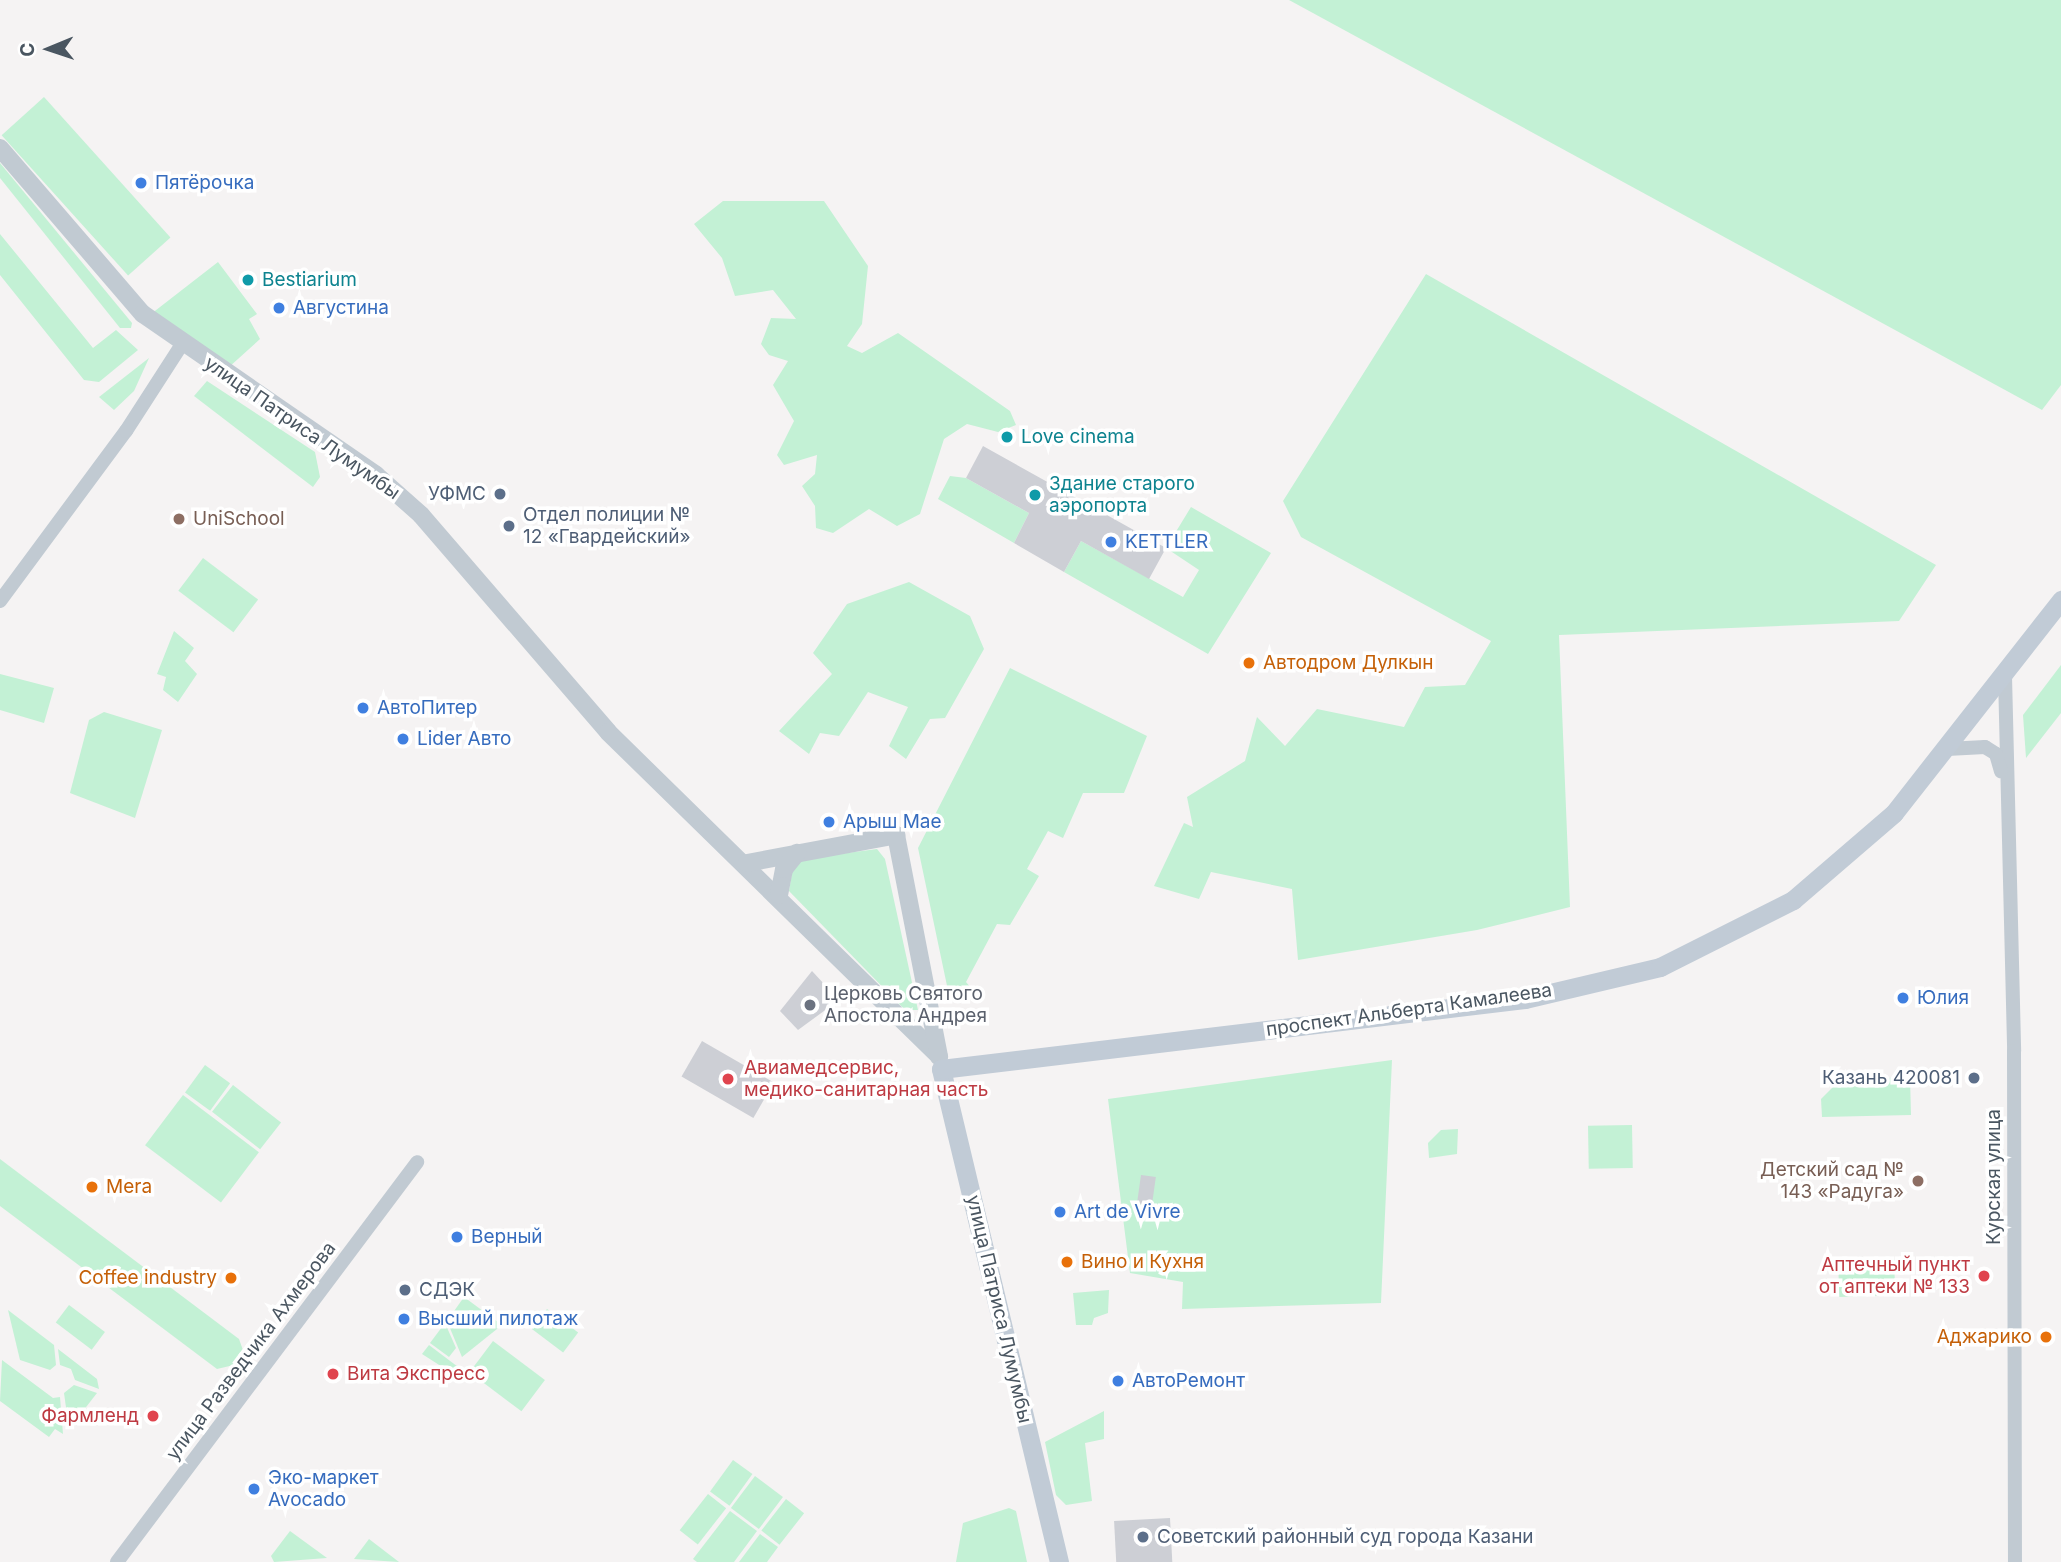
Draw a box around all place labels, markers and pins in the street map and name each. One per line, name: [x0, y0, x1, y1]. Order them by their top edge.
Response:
place label: Пятёрочка: [155, 172, 254, 194]
marker: Пятёрочка: [133, 175, 149, 191]
place label: Bestiarium: [262, 269, 357, 291]
marker: Bestiarium: [240, 272, 256, 288]
place label: Августина: [293, 297, 389, 319]
marker: Августина: [271, 300, 287, 316]
place label: Love cinema: [1021, 426, 1135, 448]
marker: Love cinema: [999, 429, 1015, 445]
place label: Здание старого аэропорта: [1049, 473, 1195, 517]
place label: УФМС: [428, 483, 486, 505]
marker: УФМС: [492, 486, 508, 502]
marker: Здание старого аэропорта: [1027, 487, 1043, 503]
place label: Отдел полиции № 12 «Гвардейский»: [523, 504, 691, 548]
place label: UniSchool: [193, 508, 285, 530]
marker: UniSchool: [171, 511, 187, 527]
marker: Отдел полиции № 12 «Гвардейский»: [501, 518, 517, 534]
place label: KETTLER: [1125, 531, 1208, 553]
marker: KETTLER: [1103, 534, 1119, 550]
place label: Автодром Дулкын: [1263, 652, 1434, 674]
marker: Автодром Дулкын: [1241, 655, 1257, 671]
place label: АвтоПитер: [377, 697, 477, 719]
marker: АвтоПитер: [355, 700, 371, 716]
place label: Lider Авто: [417, 728, 511, 750]
marker: Lider Авто: [395, 731, 411, 747]
place label: Арыш Мае: [843, 811, 942, 833]
marker: Арыш Мае: [821, 814, 837, 830]
place label: Церковь Святого Апостола Андрея: [824, 983, 987, 1027]
place label: Юлия: [1917, 987, 1969, 1009]
marker: Юлия: [1895, 990, 1911, 1006]
marker: Церковь Святого Апостола Андрея: [802, 997, 818, 1013]
place label: Авиамедсервис, медико-санитарная часть: [744, 1057, 988, 1101]
place label: Казань 420081: [1822, 1067, 1960, 1089]
marker: Авиамедсервис, медико-санитарная часть: [718, 1069, 738, 1089]
marker: Казань 420081: [1966, 1070, 1982, 1086]
place label: Детский сад № 143 «Радуга»: [1760, 1159, 1904, 1203]
marker: Детский сад № 143 «Радуга»: [1910, 1173, 1926, 1189]
place label: Mera: [106, 1176, 152, 1198]
marker: Mera: [84, 1179, 100, 1195]
place label: Art de Vivre: [1074, 1201, 1180, 1223]
marker: Art de Vivre: [1052, 1204, 1068, 1220]
place label: Верный: [471, 1226, 543, 1248]
marker: Верный: [449, 1229, 465, 1245]
place label: Вино и Кухня: [1081, 1251, 1204, 1273]
marker: Вино и Кухня: [1059, 1254, 1075, 1270]
place label: Аптечный пункт от аптеки № 133: [1819, 1254, 1970, 1298]
place label: Coffee industry: [78, 1267, 217, 1289]
marker: Аптечный пункт от аптеки № 133: [1976, 1268, 1992, 1284]
marker: Coffee industry: [223, 1270, 239, 1286]
place label: СДЭК: [419, 1279, 475, 1301]
marker: СДЭК: [397, 1282, 413, 1298]
place label: Высший пилотаж: [418, 1308, 578, 1330]
marker: Высший пилотаж: [396, 1311, 412, 1327]
place label: Аджарико: [1937, 1326, 2032, 1348]
marker: Аджарико: [2038, 1329, 2054, 1345]
place label: Вита Экспресс: [347, 1363, 486, 1385]
marker: Вита Экспресс: [325, 1366, 341, 1382]
place label: АвтоРемонт: [1132, 1370, 1245, 1392]
marker: АвтоРемонт: [1110, 1373, 1126, 1389]
place label: Фармленд: [41, 1405, 139, 1427]
marker: Фармленд: [145, 1408, 161, 1424]
place label: Эко-маркет Avocado: [268, 1467, 379, 1511]
marker: Эко-маркет Avocado: [246, 1481, 262, 1497]
place label: Советский районный суд города Казани: [1157, 1526, 1534, 1548]
marker: Советский районный суд города Казани: [1135, 1529, 1151, 1545]

